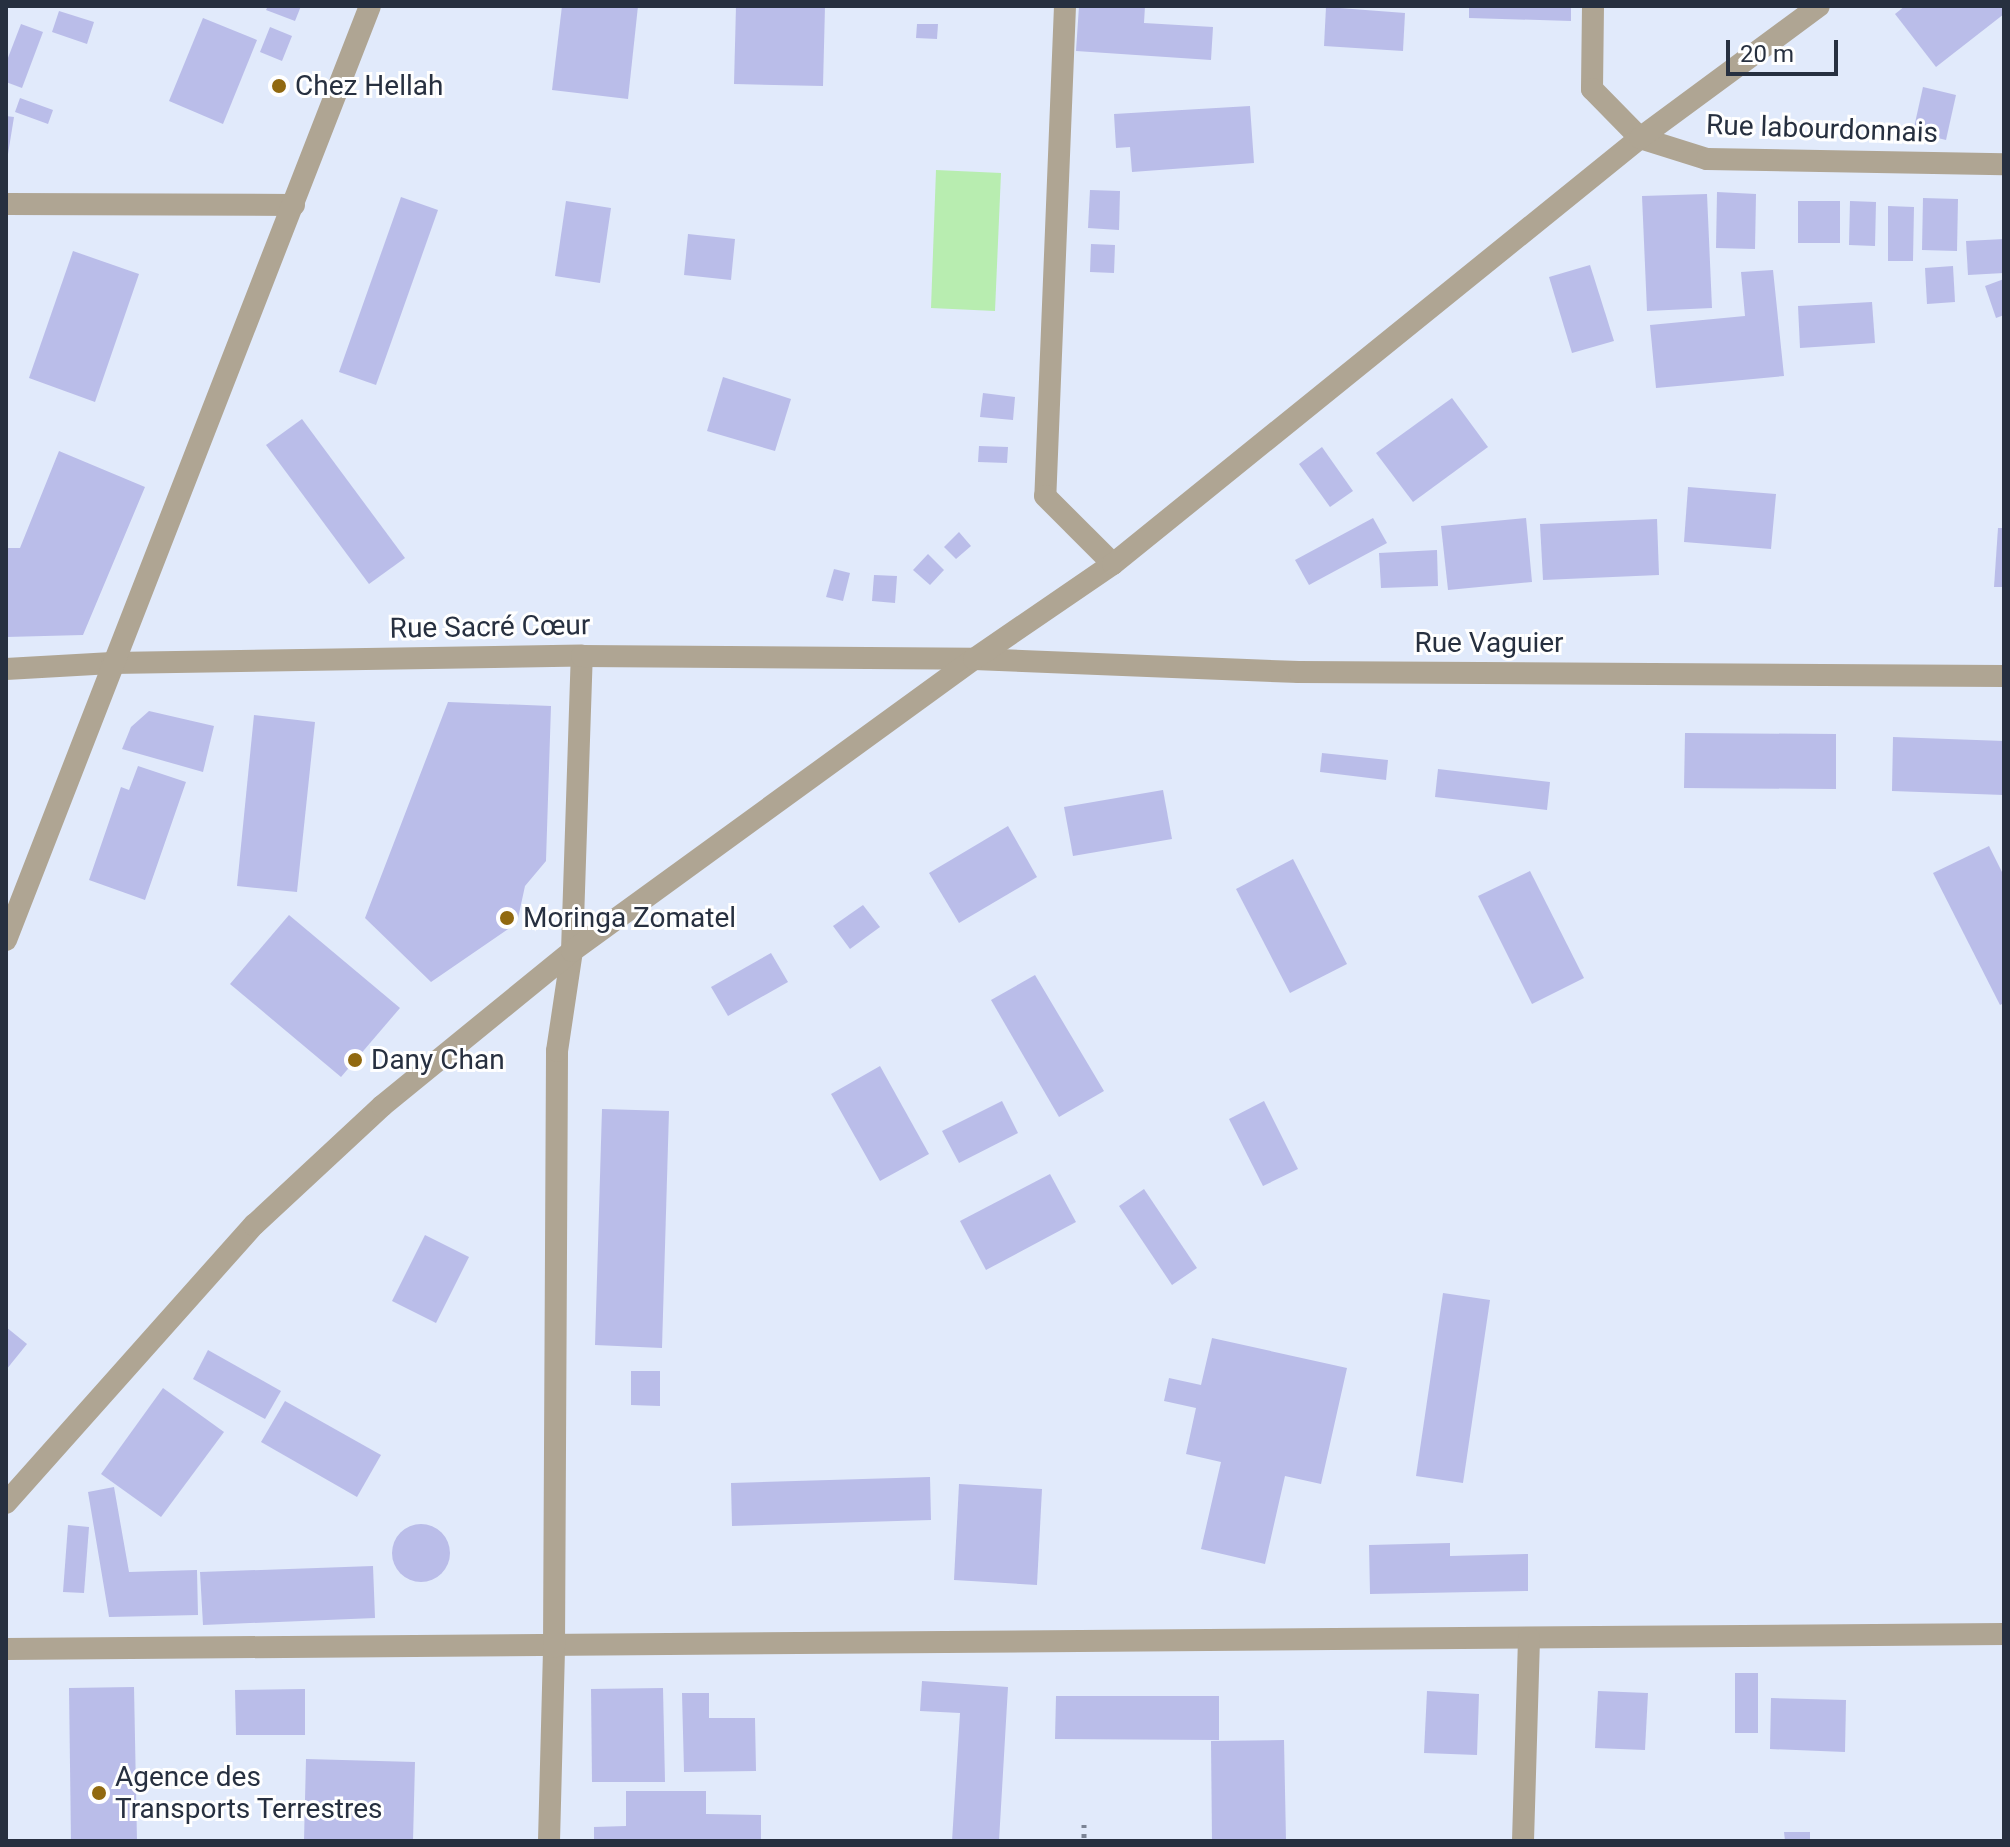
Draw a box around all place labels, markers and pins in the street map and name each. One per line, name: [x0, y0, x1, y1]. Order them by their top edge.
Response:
place label: Chez Hellah: [295, 69, 443, 103]
marker: Chez Hellah: [270, 77, 288, 95]
place label: Moringa Zomatel: [523, 901, 736, 935]
marker: Moringa Zomatel: [498, 909, 516, 927]
place label: Dany Chan: [371, 1043, 505, 1077]
marker: Dany Chan: [346, 1051, 364, 1069]
place label: Agence des Transports Terrestres: [115, 1760, 383, 1826]
marker: Agence des Transports Terrestres: [90, 1784, 108, 1802]

